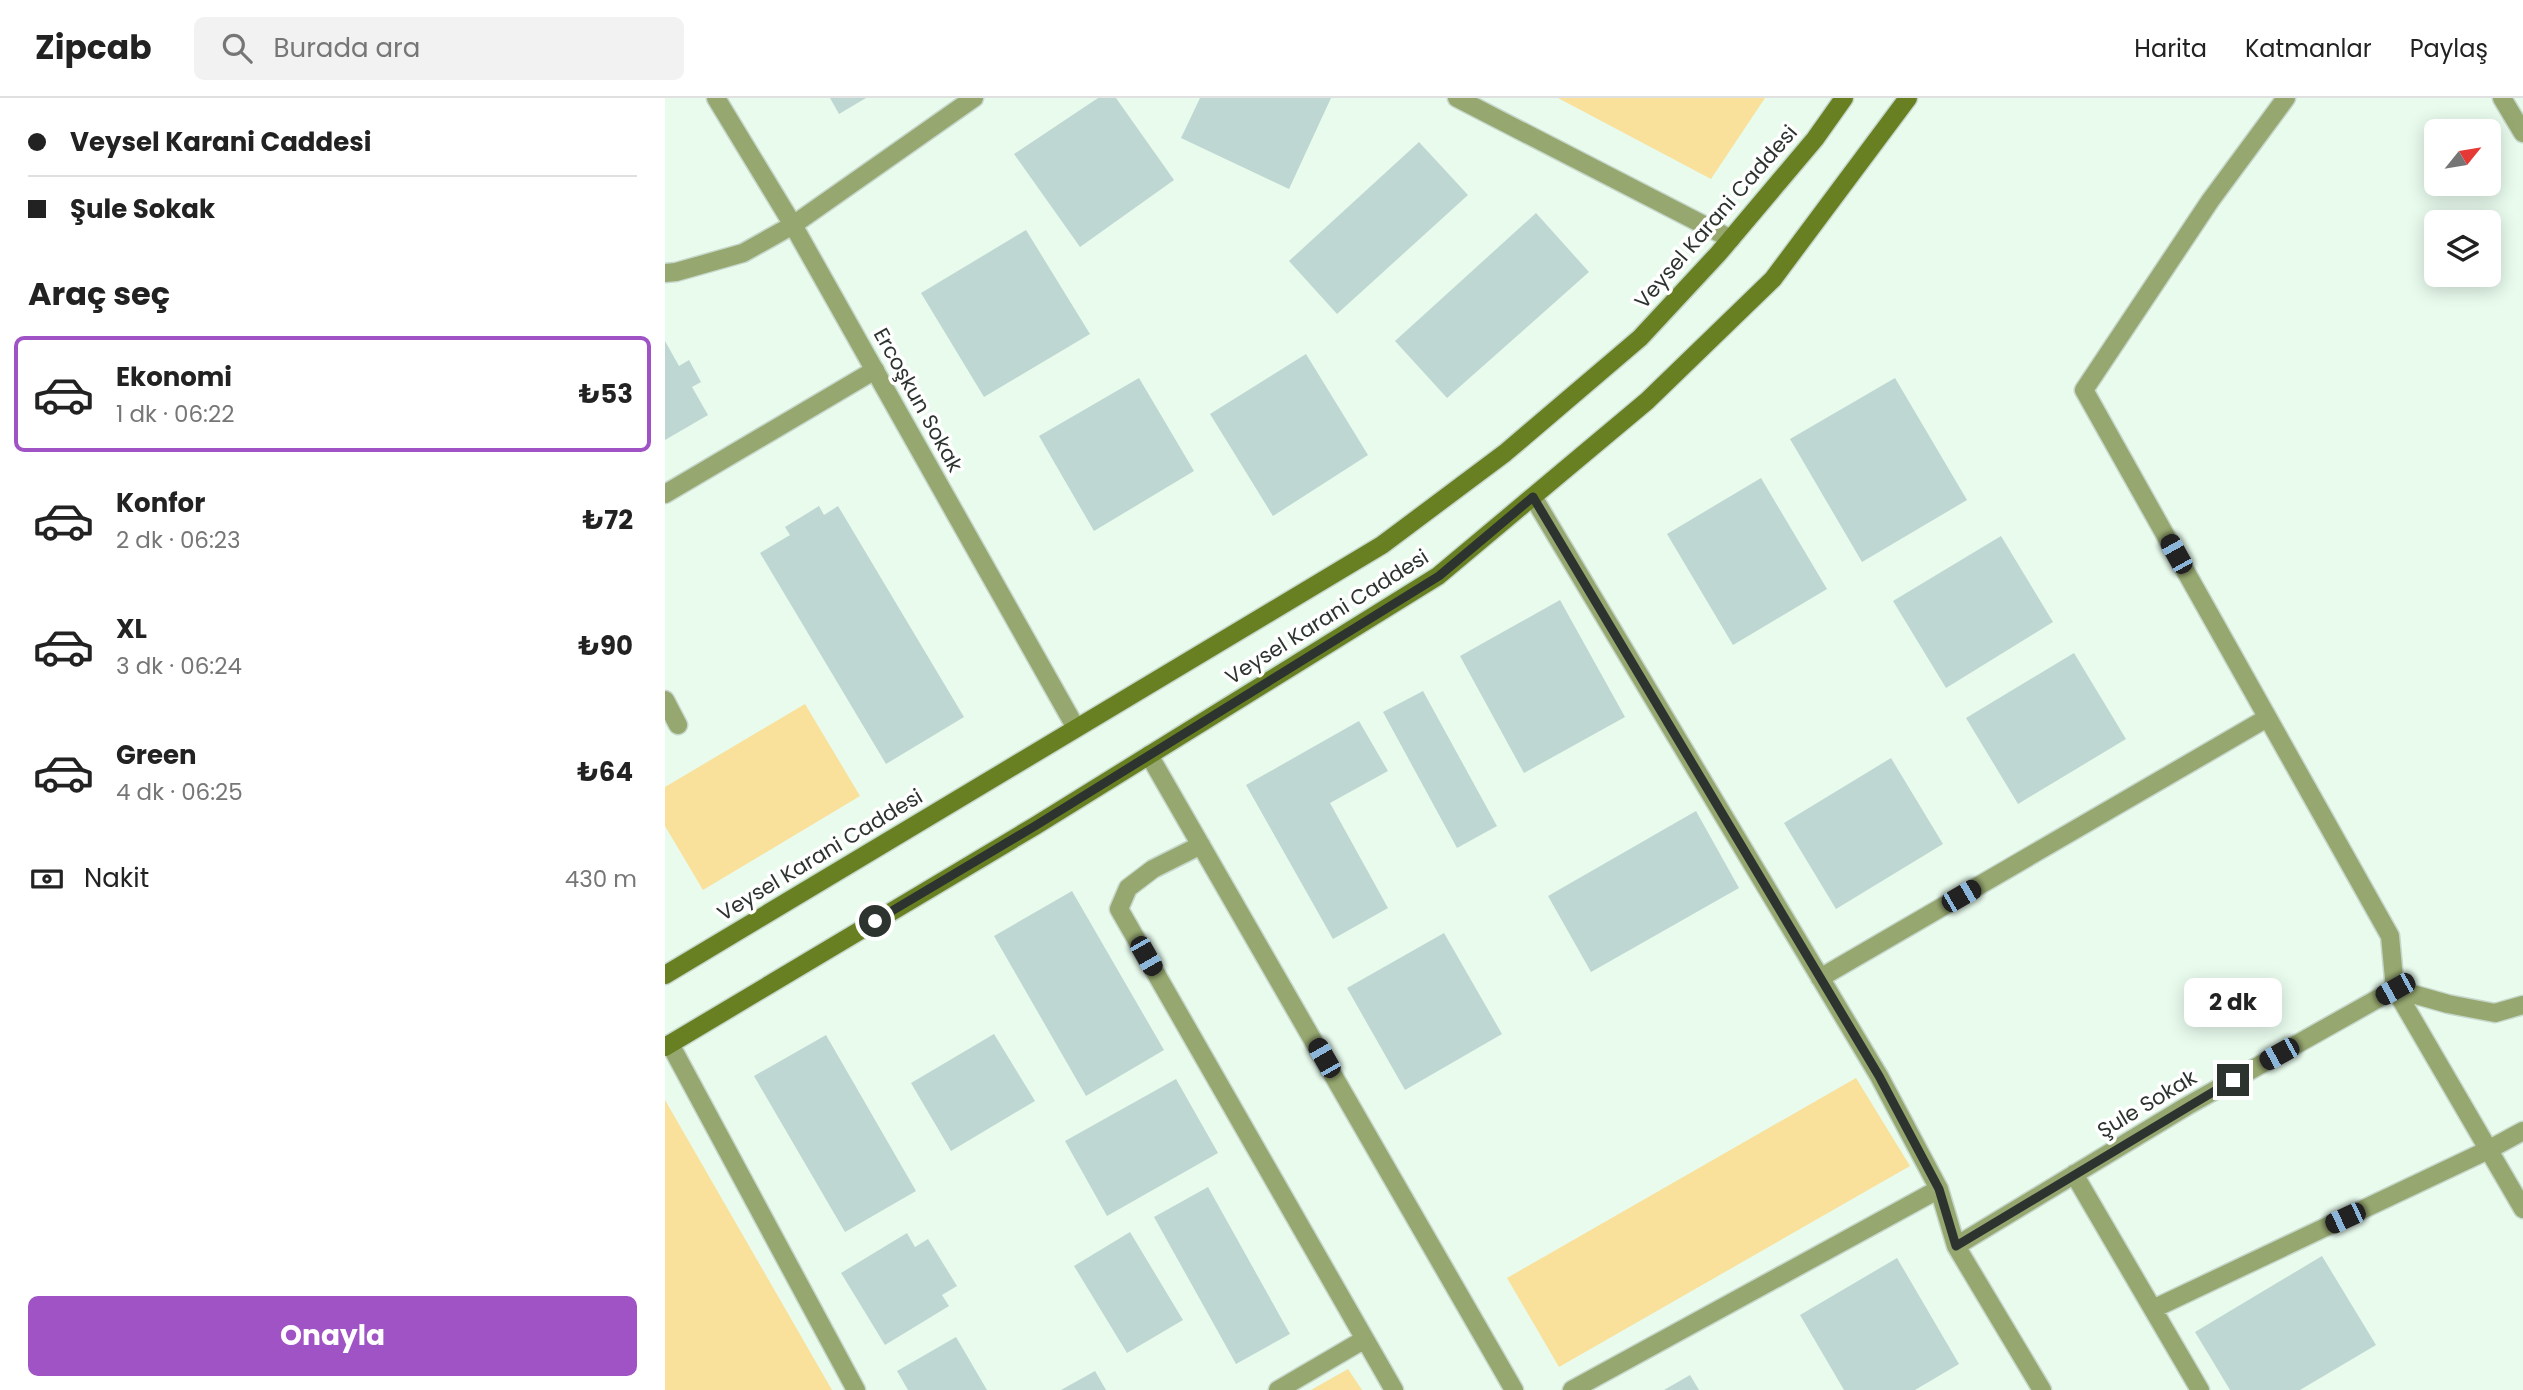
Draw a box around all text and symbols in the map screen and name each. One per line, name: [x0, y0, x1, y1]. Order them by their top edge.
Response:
search box: [194, 17, 684, 80]
text: Zipcab: [35, 24, 152, 71]
icon: search: [218, 29, 256, 67]
text: Burada ara: [274, 30, 420, 66]
text: Harita: [2134, 32, 2207, 65]
text: Katmanlar: [2245, 32, 2372, 65]
text: Paylaş: [2410, 32, 2488, 65]
street label: Veysel Karani Caddesi: [1628, 119, 1804, 315]
north arrow: [2424, 119, 2501, 196]
map controls: [2424, 119, 2501, 287]
text: Veysel Karani Caddesi: [70, 124, 371, 160]
text: Şule Sokak: [70, 191, 215, 227]
button: layers: [2424, 210, 2501, 287]
text: Araç seç: [28, 271, 170, 316]
street label: Ercoşkun Sokak: [867, 322, 970, 477]
text: Ekonomi: [116, 359, 232, 395]
icon: car: [32, 363, 95, 426]
text: ₺53: [579, 376, 633, 412]
text: 1 dk · 06:22: [116, 398, 234, 430]
text: Konfor: [116, 485, 205, 521]
icon: car: [32, 489, 95, 552]
text: ₺72: [583, 502, 633, 538]
text: 2 dk · 06:23: [116, 524, 241, 556]
car: [2157, 531, 2196, 577]
street label: Veysel Karani Caddesi: [1220, 542, 1434, 691]
text: XL: [116, 611, 147, 647]
icon: car: [32, 615, 95, 678]
text: ₺90: [578, 628, 633, 664]
text: 3 dk · 06:24: [116, 650, 242, 682]
text: Green: [116, 737, 197, 773]
icon: car: [32, 741, 95, 804]
text: ₺64: [577, 754, 633, 790]
text: 4 dk · 06:25: [116, 776, 243, 808]
street label: Veysel Karani Caddesi: [712, 782, 928, 927]
icon: cash: [28, 860, 66, 898]
text: Nakit: [84, 860, 149, 896]
text: 430 m: [565, 863, 637, 895]
car: [1938, 876, 1985, 916]
route start: [859, 905, 891, 937]
car: [1127, 933, 1166, 979]
car: [2372, 970, 2419, 1008]
callout: 2 dk: [2184, 978, 2282, 1028]
text: 2 dk: [2209, 986, 2257, 1018]
car: [1305, 1035, 1344, 1081]
car: [2256, 1035, 2303, 1073]
street label: Şule Sokak: [2092, 1062, 2202, 1145]
route end: [2217, 1064, 2249, 1096]
car: [2322, 1200, 2369, 1236]
button: Onayla: [28, 1296, 637, 1376]

